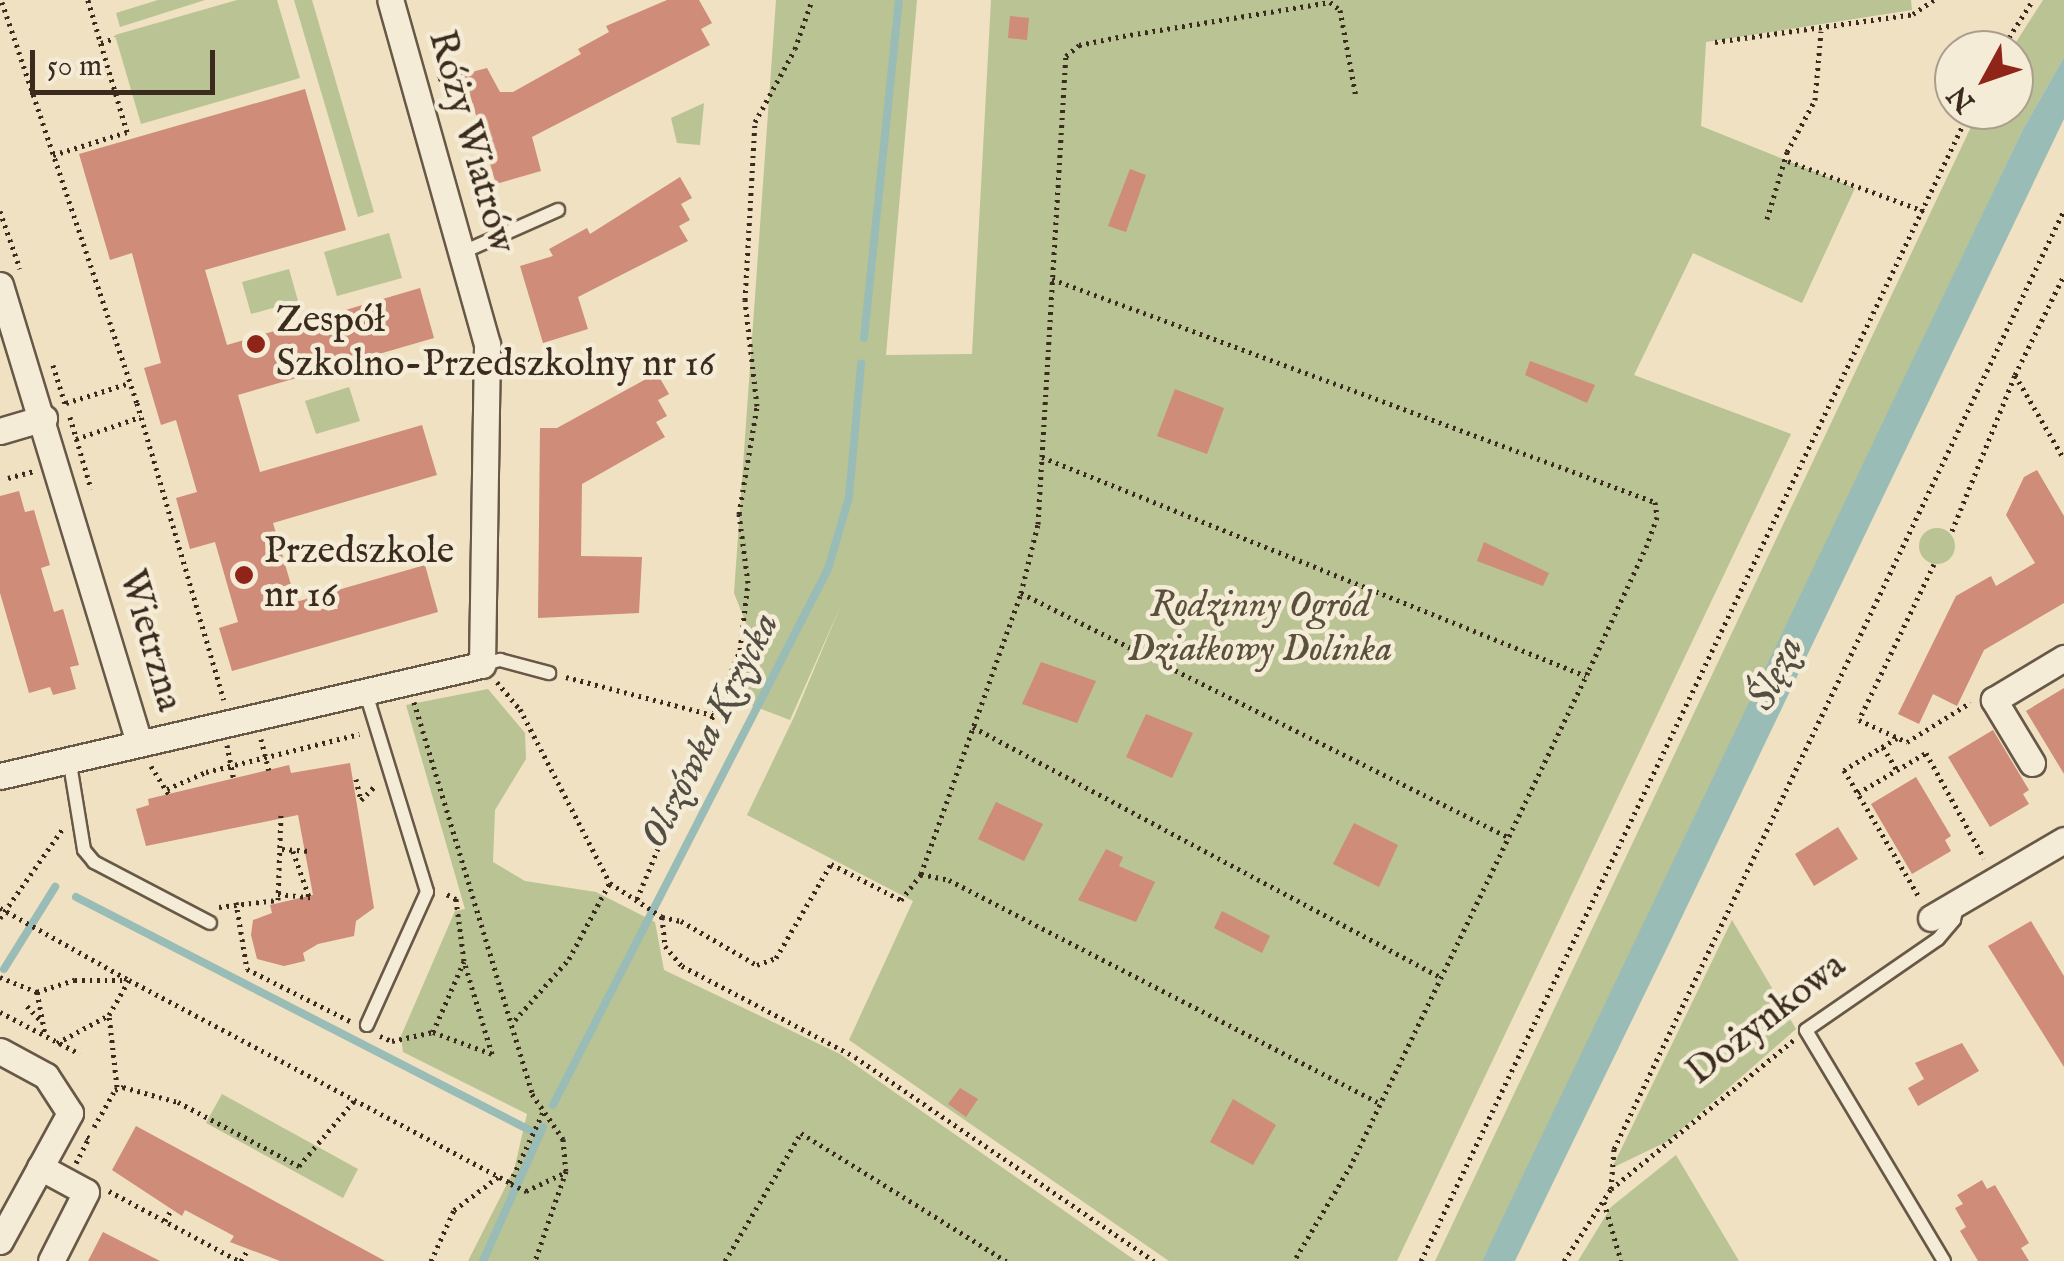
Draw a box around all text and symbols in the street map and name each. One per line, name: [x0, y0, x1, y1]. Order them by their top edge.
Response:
street label: Róży Wiatrów: [417, 26, 523, 258]
scale bar: [35, 30, 220, 92]
north arrow: [1934, 30, 2034, 130]
text: 50 m: [47, 48, 102, 86]
text: N: [1941, 78, 1983, 119]
place label: Zespół Szkolno-Przedszkolny nr 16: [276, 299, 715, 388]
marker: Zespół Szkolno-Przedszkolny nr 16: [245, 333, 267, 355]
place label: Przedszkole nr 16: [264, 530, 454, 620]
marker: Przedszkole nr 16: [233, 564, 255, 586]
street label: Wietrzna: [107, 565, 191, 717]
park label: Rodzinny Ogród Działkowy Dolinka: [1128, 584, 1392, 674]
water label: Olszówka Krzycka: [631, 605, 791, 857]
water label: Ślęza: [1739, 629, 1815, 719]
street label: Dożynkowa: [1679, 944, 1855, 1096]

